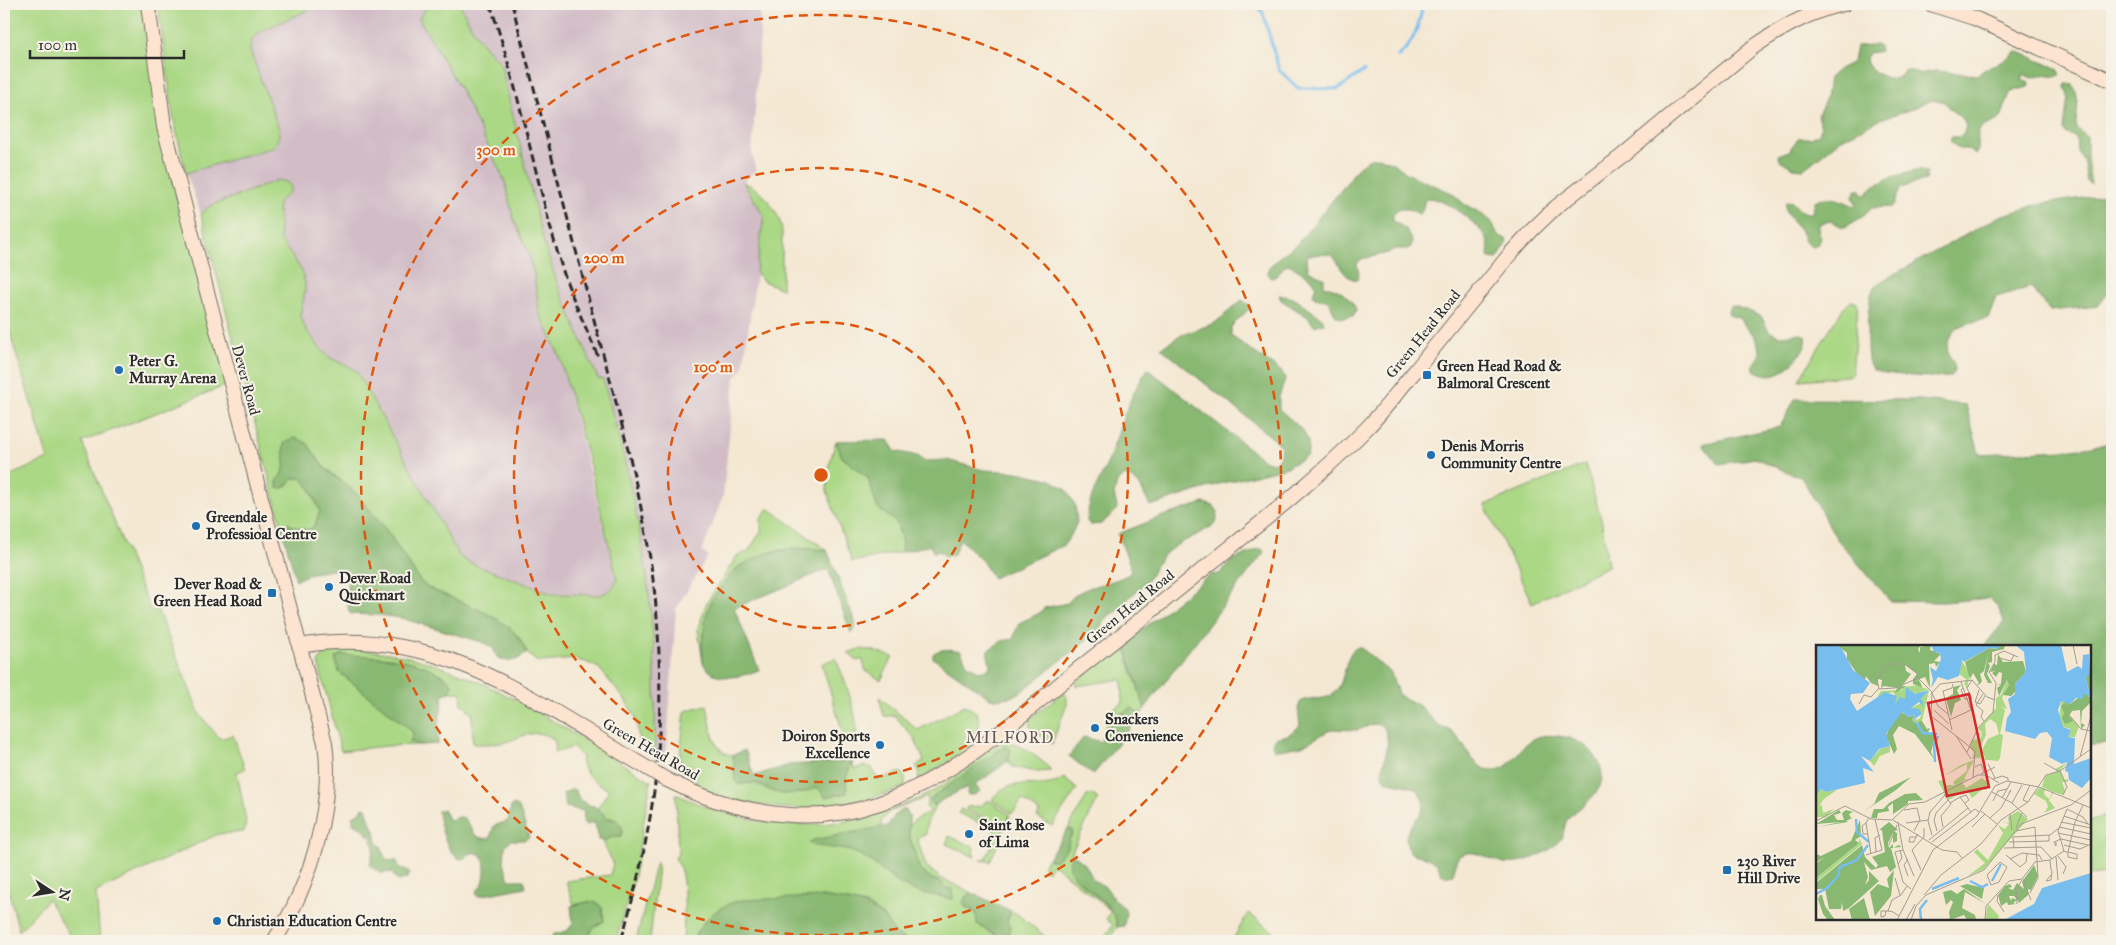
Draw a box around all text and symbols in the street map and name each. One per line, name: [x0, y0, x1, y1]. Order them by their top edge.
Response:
scale bar: [30, 28, 184, 60]
text: 100 m: [38, 36, 78, 54]
text: 300 m: [476, 141, 516, 160]
text: 200 m: [584, 249, 625, 267]
street label: Green Head Road: [1382, 286, 1464, 382]
street label: Dever Road: [228, 343, 264, 418]
place label: Peter G. Murray Arena: [129, 352, 217, 388]
place label: Green Head Road & Balmoral Crescent: [1437, 357, 1562, 392]
text: 100 m: [693, 358, 733, 376]
marker: Peter G. Murray Arena: [113, 364, 125, 376]
marker: Green Head Road & Balmoral Crescent: [1421, 369, 1433, 381]
place label: Denis Morris Community Centre: [1441, 437, 1562, 473]
marker: Denis Morris Community Centre: [1425, 449, 1437, 461]
centre of rings: [812, 466, 830, 484]
place label: Greendale Professioal Centre: [206, 508, 317, 543]
marker: Greendale Professioal Centre: [190, 520, 202, 532]
street label: Green Head Road: [1082, 566, 1178, 648]
place label: Dever Road Quickmart: [339, 569, 412, 605]
place label: Dever Road & Green Head Road: [154, 575, 262, 610]
marker: Dever Road Quickmart: [323, 581, 335, 593]
marker: Dever Road & Green Head Road: [266, 587, 278, 599]
inset map: [1816, 645, 2091, 920]
place label: Snackers Convenience: [1105, 710, 1184, 745]
street label: Green Head Road: [600, 714, 703, 784]
marker: Snackers Convenience: [1089, 722, 1101, 734]
place label: Doiron Sports Excellence: [782, 727, 871, 762]
district label: MILFORD: [966, 728, 1054, 747]
marker: Doiron Sports Excellence: [874, 739, 886, 751]
place label: Saint Rose of Lima: [979, 816, 1045, 851]
marker: Saint Rose of Lima: [963, 828, 975, 840]
place label: 230 River Hill Drive: [1737, 852, 1801, 887]
marker: 230 River Hill Drive: [1721, 864, 1733, 876]
north arrow: [28, 868, 78, 918]
text: N: [55, 887, 74, 902]
place label: Christian Education Centre: [227, 912, 398, 930]
marker: Christian Education Centre: [211, 915, 223, 927]

